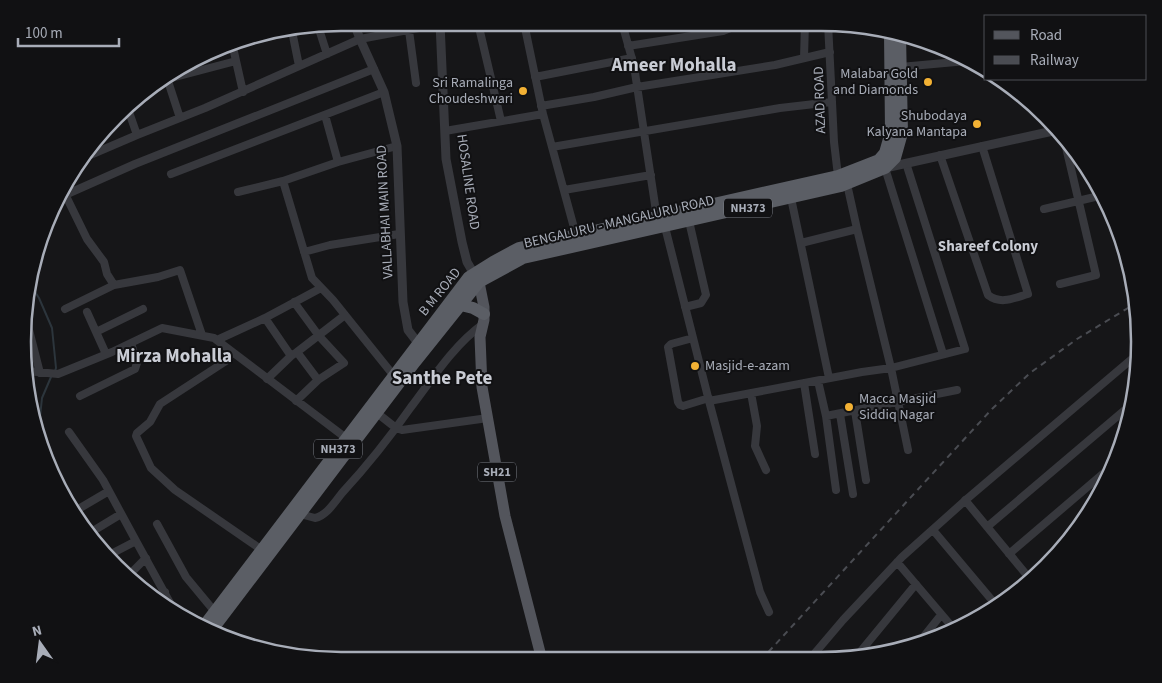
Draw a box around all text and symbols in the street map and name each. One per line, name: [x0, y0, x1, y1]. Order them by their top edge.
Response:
scale bar: [18, 15, 119, 47]
legend: [984, 15, 1147, 80]
text: 100 m: [25, 23, 63, 44]
text: Road: [1030, 25, 1062, 46]
text: Railway: [1030, 50, 1079, 71]
district label: Ameer Mohalla: [611, 52, 736, 79]
place label: Malabar Gold and Diamonds: [833, 64, 918, 100]
street label: AZAD ROAD: [809, 66, 831, 134]
place label: Sri Ramalinga Choudeshwari: [429, 73, 513, 109]
marker: Malabar Gold and Diamonds: [922, 76, 934, 88]
marker: Sri Ramalinga Choudeshwari: [517, 85, 529, 97]
place label: Shubodaya Kalyana Mantapa: [866, 106, 967, 142]
marker: Shubodaya Kalyana Mantapa: [971, 118, 983, 130]
street label: HOSALINE ROAD: [451, 133, 485, 231]
street label: VALLABHAI MAIN ROAD: [372, 145, 398, 279]
street label: BENGALURU - MANGALURU ROAD: [522, 190, 716, 254]
road number: NH373: [724, 198, 772, 218]
district label: Shareef Colony: [938, 236, 1038, 257]
street label: B M ROAD: [414, 263, 466, 321]
district label: Mirza Mohalla: [116, 343, 232, 370]
place label: Masjid-e-azam: [705, 356, 790, 376]
marker: Masjid-e-azam: [689, 360, 701, 372]
district label: Santhe Pete: [392, 365, 492, 392]
place label: Macca Masjid Siddiq Nagar: [859, 389, 936, 425]
marker: Macca Masjid Siddiq Nagar: [843, 401, 855, 413]
road number: NH373: [314, 439, 362, 458]
road number: SH21: [478, 462, 516, 482]
north arrow: [15, 618, 65, 668]
text: N: [30, 621, 44, 642]

